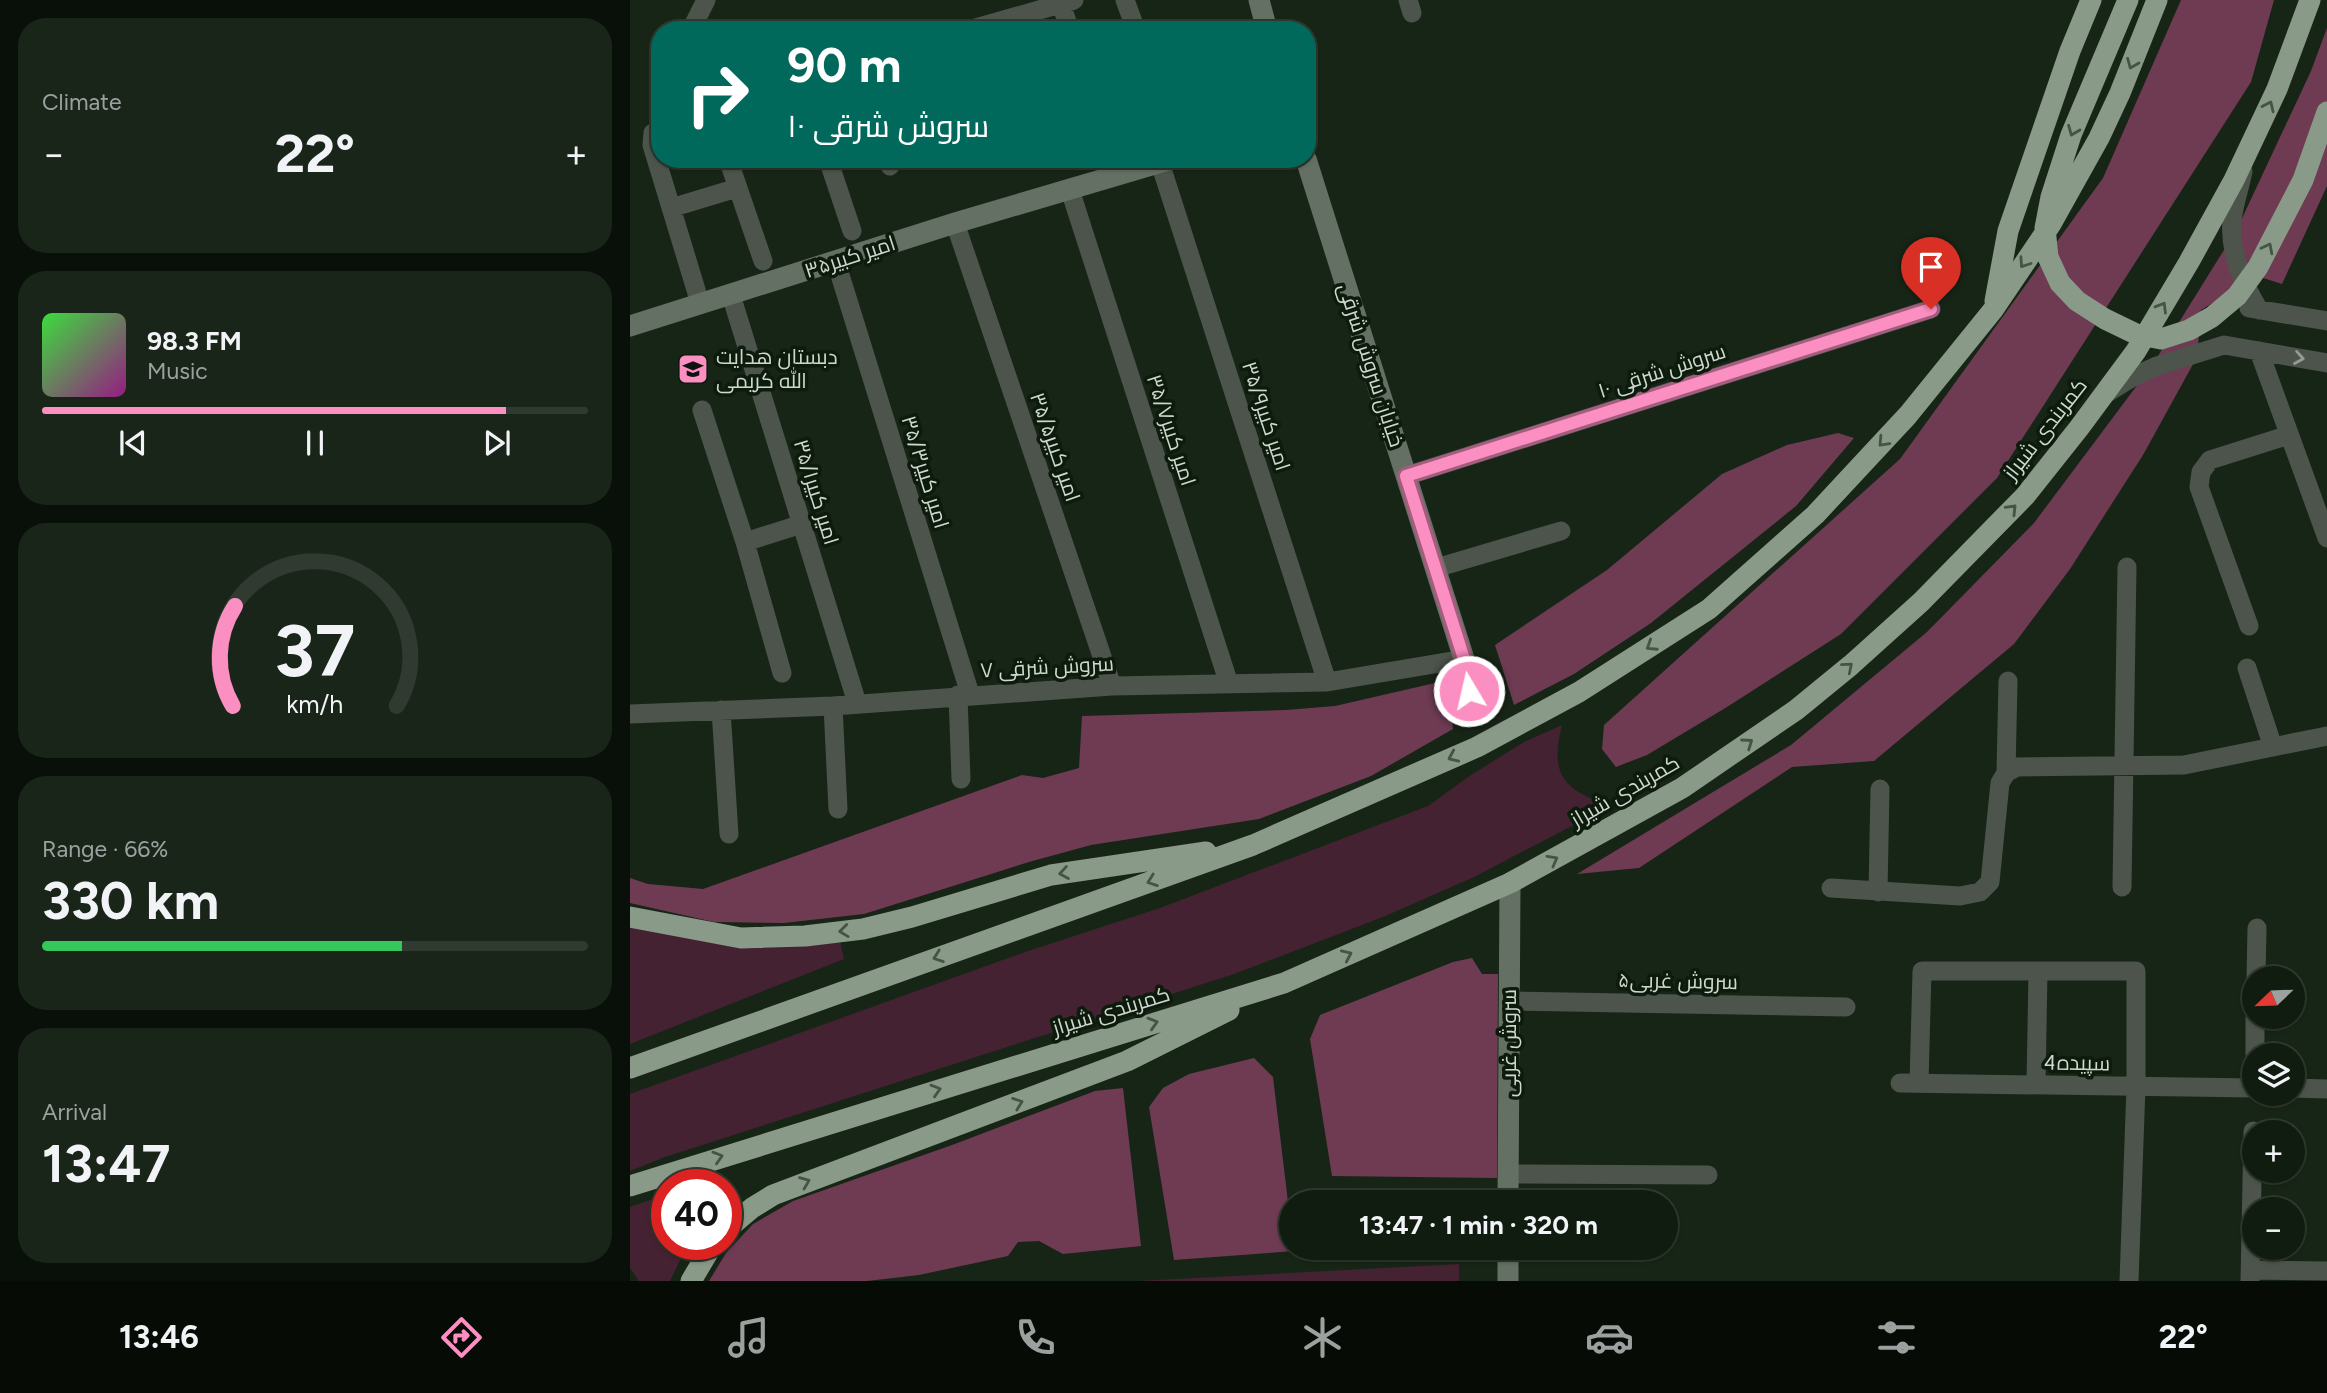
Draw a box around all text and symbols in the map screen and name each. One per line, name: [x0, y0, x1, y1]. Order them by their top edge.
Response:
text: 90 m: [787, 35, 902, 94]
icon: right: [672, 49, 763, 140]
one-way arrow: [2126, 57, 2140, 69]
text: Climate: [42, 88, 121, 116]
one-way arrow: [2260, 101, 2274, 113]
text: سروش شرقی ۱۰: [787, 107, 989, 145]
text: 22°: [275, 123, 355, 185]
one-way arrow: [2067, 124, 2081, 136]
text: −: [42, 131, 66, 177]
text: +: [564, 131, 588, 177]
street label: امیر کبیر۳۵: [801, 230, 899, 283]
pin: [1901, 237, 1961, 309]
one-way arrow: [2260, 243, 2274, 255]
icon: arrive: [1912, 248, 1950, 286]
one-way arrow: [2019, 256, 2032, 269]
street label: خیابان سروش شرقی: [1332, 280, 1410, 450]
one-way arrow: [2154, 302, 2167, 315]
text: 98.3 FM: [147, 325, 242, 357]
street label: سروش شرقی ۱۰: [1595, 338, 1729, 404]
place label: دبستان هدایت الله کریمی: [716, 344, 838, 394]
one-way arrow: [2294, 350, 2305, 365]
school or university icon: دبستان هدایت الله کریمی: [676, 352, 710, 386]
text: Music: [147, 357, 208, 385]
street label: امیر کبیر۳۵/۹: [1237, 358, 1296, 474]
street label: امیر کبیر۳۵/۷: [1142, 371, 1201, 489]
street label: کمربندی شیراز: [1997, 373, 2093, 486]
street label: امیر کبیر۳۵/۵: [1025, 389, 1086, 505]
street label: امیر کبیر۳۵/۳: [896, 412, 954, 531]
icon: previous: [114, 424, 152, 462]
icon: pause: [296, 424, 334, 462]
icon: next: [478, 424, 516, 462]
one-way arrow: [1879, 434, 1892, 447]
street label: امیر کبیر۳۵/۱: [789, 436, 844, 548]
one-way arrow: [2004, 504, 2017, 517]
text: 37: [275, 608, 355, 695]
one-way arrow: [1646, 637, 1659, 650]
street label: سروش شرقی ۷: [979, 651, 1115, 683]
position arrow: [1432, 654, 1506, 728]
one-way arrow: [1840, 663, 1853, 675]
text: km/h: [286, 689, 344, 719]
one-way arrow: [1740, 739, 1753, 751]
one-way arrow: [1448, 749, 1460, 763]
street label: کمربندی شیراز: [1565, 749, 1684, 833]
text: Range · 66%: [42, 835, 168, 863]
one-way arrow: [1546, 854, 1559, 868]
one-way arrow: [1058, 865, 1070, 880]
text: 330 km: [42, 870, 219, 932]
one-way arrow: [1147, 872, 1159, 886]
one-way arrow: [839, 924, 850, 939]
one-way arrow: [932, 949, 945, 963]
one-way arrow: [1340, 949, 1352, 963]
north arrow: [2242, 966, 2305, 1029]
map controls: [2242, 966, 2305, 1260]
street label: سروش غربی۵: [1618, 967, 1738, 995]
street label: کمربندی شیراز: [1048, 981, 1173, 1042]
street label: سروش غربی: [1496, 989, 1522, 1097]
one-way arrow: [1147, 1017, 1159, 1032]
button: layers: [2242, 1043, 2305, 1106]
street label: 4سپیده: [2044, 1049, 2110, 1077]
one-way arrow: [929, 1084, 941, 1099]
text: Arrival: [42, 1098, 107, 1126]
one-way arrow: [1012, 1098, 1024, 1112]
button: +: [2242, 1120, 2305, 1183]
text: 13:47: [42, 1133, 170, 1195]
one-way arrow: [712, 1151, 724, 1166]
speed limit sign: 40: [651, 1169, 742, 1260]
one-way arrow: [798, 1177, 810, 1191]
button: −: [2242, 1197, 2305, 1260]
text: 13:47 · 1 min · 320 m: [1359, 1209, 1598, 1241]
icon: directions: [437, 1313, 486, 1362]
icon: music: [724, 1313, 773, 1362]
icon: phone: [1011, 1313, 1060, 1362]
icon: climate: [1298, 1313, 1347, 1362]
icon: car: [1585, 1313, 1634, 1362]
icon: filters: [1872, 1313, 1921, 1362]
text: 13:46: [119, 1318, 199, 1356]
text: 22°: [2159, 1318, 2208, 1356]

